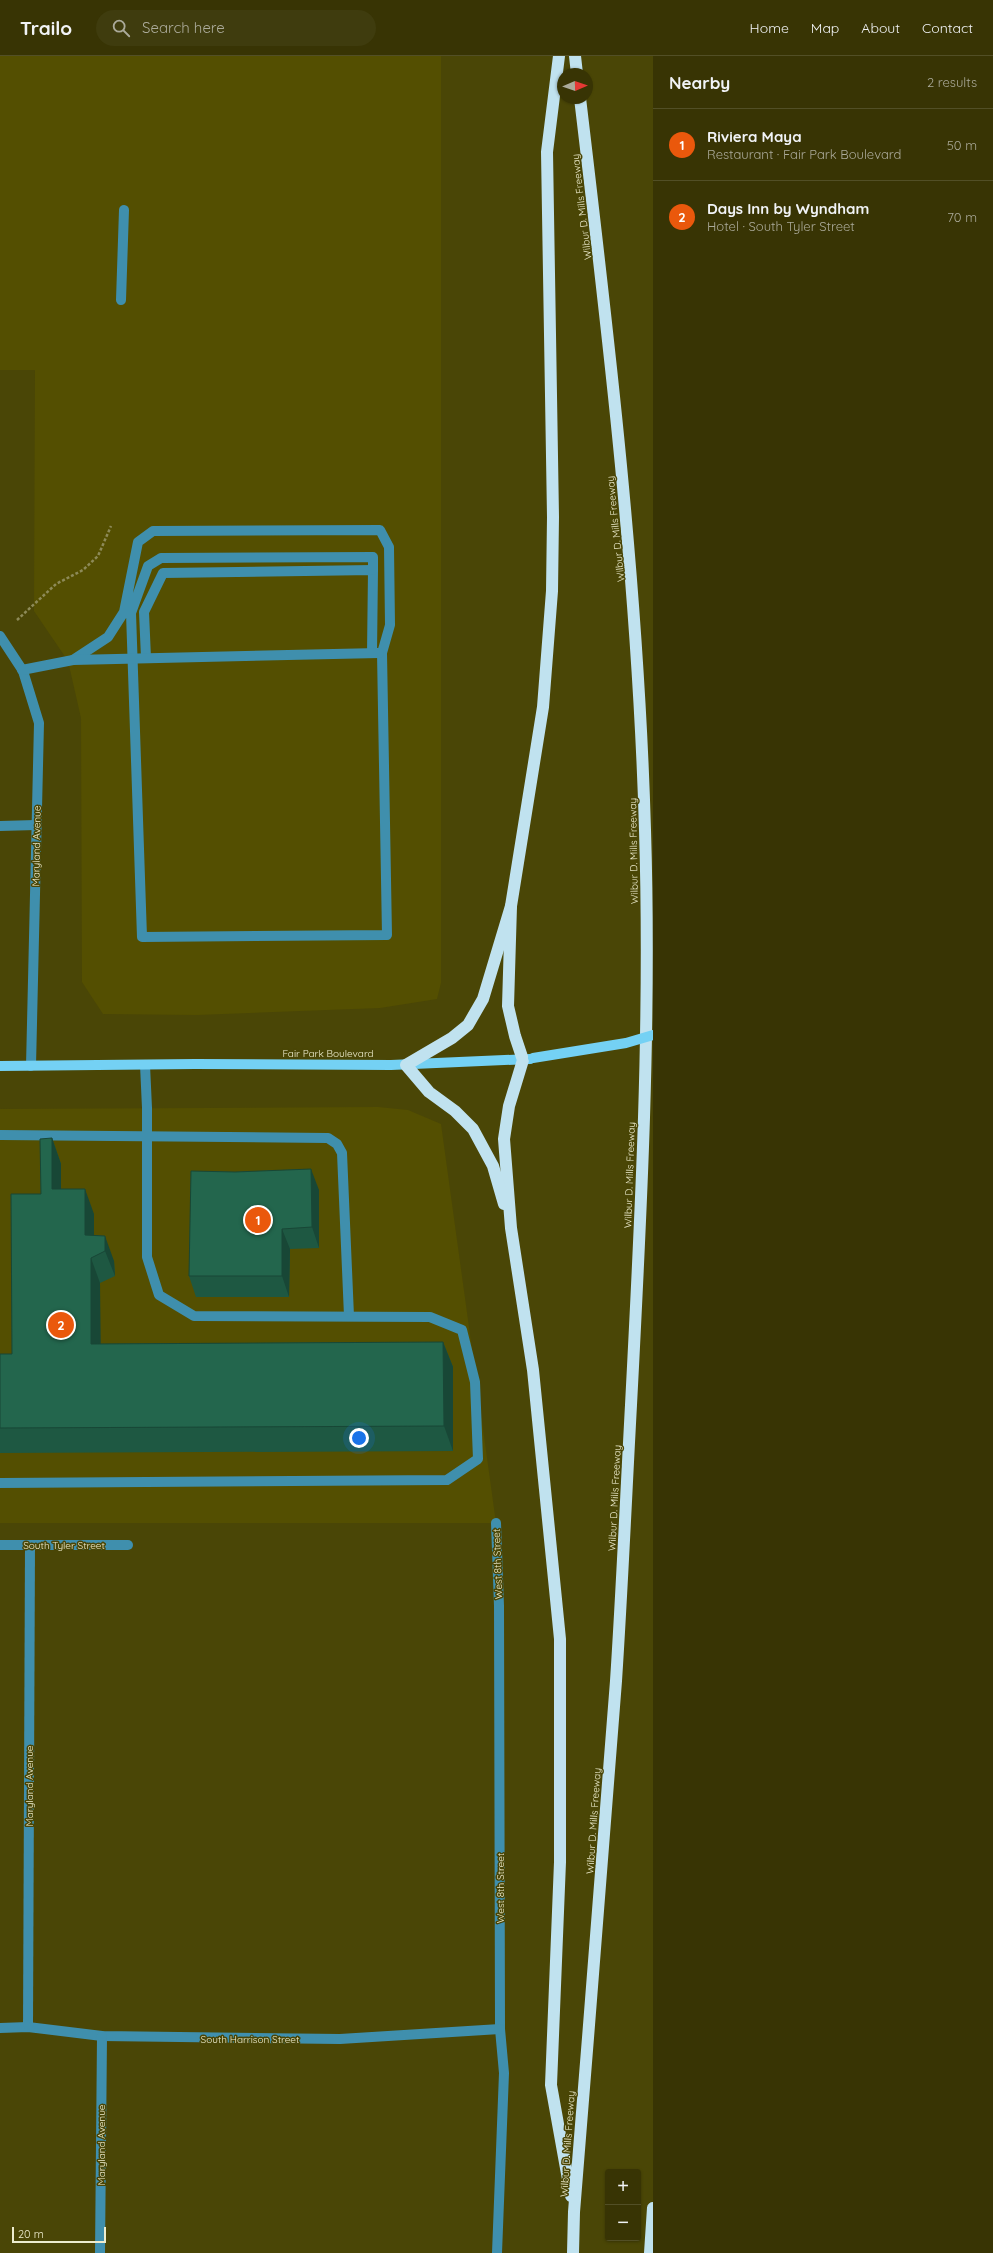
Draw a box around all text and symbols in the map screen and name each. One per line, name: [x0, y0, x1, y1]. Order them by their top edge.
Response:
search box: [96, 10, 376, 46]
text: Trailo: [20, 16, 72, 40]
icon: search: [110, 17, 132, 39]
text: Search here: [142, 18, 225, 37]
text: Home: [750, 19, 789, 37]
text: Map: [811, 19, 839, 37]
text: About: [861, 19, 900, 37]
text: Contact: [922, 19, 973, 37]
north arrow: [557, 68, 593, 104]
text: Nearby: [669, 72, 730, 93]
text: 2 results: [927, 74, 977, 90]
text: Riviera Maya: [707, 127, 802, 146]
text: 1: [679, 137, 685, 153]
text: 50 m: [947, 137, 977, 153]
text: Restaurant · Fair Park Boulevard: [707, 146, 901, 162]
street label: Wilbur D. Mills Freeway: [569, 153, 594, 261]
text: Days Inn by Wyndham: [707, 199, 869, 218]
text: 2: [678, 209, 686, 225]
text: 70 m: [947, 209, 977, 225]
text: Hotel · South Tyler Street: [707, 218, 855, 234]
street label: Wilbur D. Mills Freeway: [603, 475, 628, 583]
street label: Wilbur D. Mills Freeway: [626, 798, 641, 904]
street label: Maryland Avenue: [29, 805, 44, 887]
street label: Fair Park Boulevard: [282, 1047, 374, 1060]
street label: Wilbur D. Mills Freeway: [621, 1122, 638, 1228]
pin: 1: [245, 1205, 271, 1235]
pin: 2: [48, 1310, 74, 1340]
your location: [349, 1428, 369, 1448]
street label: Wilbur D. Mills Freeway: [605, 1445, 624, 1551]
street label: West 8th Street: [490, 1528, 505, 1599]
street label: South Tyler Street: [23, 1539, 105, 1552]
street label: Maryland Avenue: [23, 1745, 36, 1827]
street label: Wilbur D. Mills Freeway: [583, 1768, 604, 1875]
street label: West 8th Street: [494, 1852, 507, 1923]
street label: South Harrison Street: [201, 2033, 300, 2046]
street label: Wilbur D. Mills Freeway: [557, 2091, 578, 2198]
street label: Maryland Avenue: [95, 2104, 108, 2186]
map controls: [605, 2169, 641, 2241]
button: +: [605, 2169, 641, 2205]
button: −: [605, 2205, 641, 2241]
scale bar: [12, 2225, 106, 2244]
text: 20 m: [18, 2227, 44, 2241]

